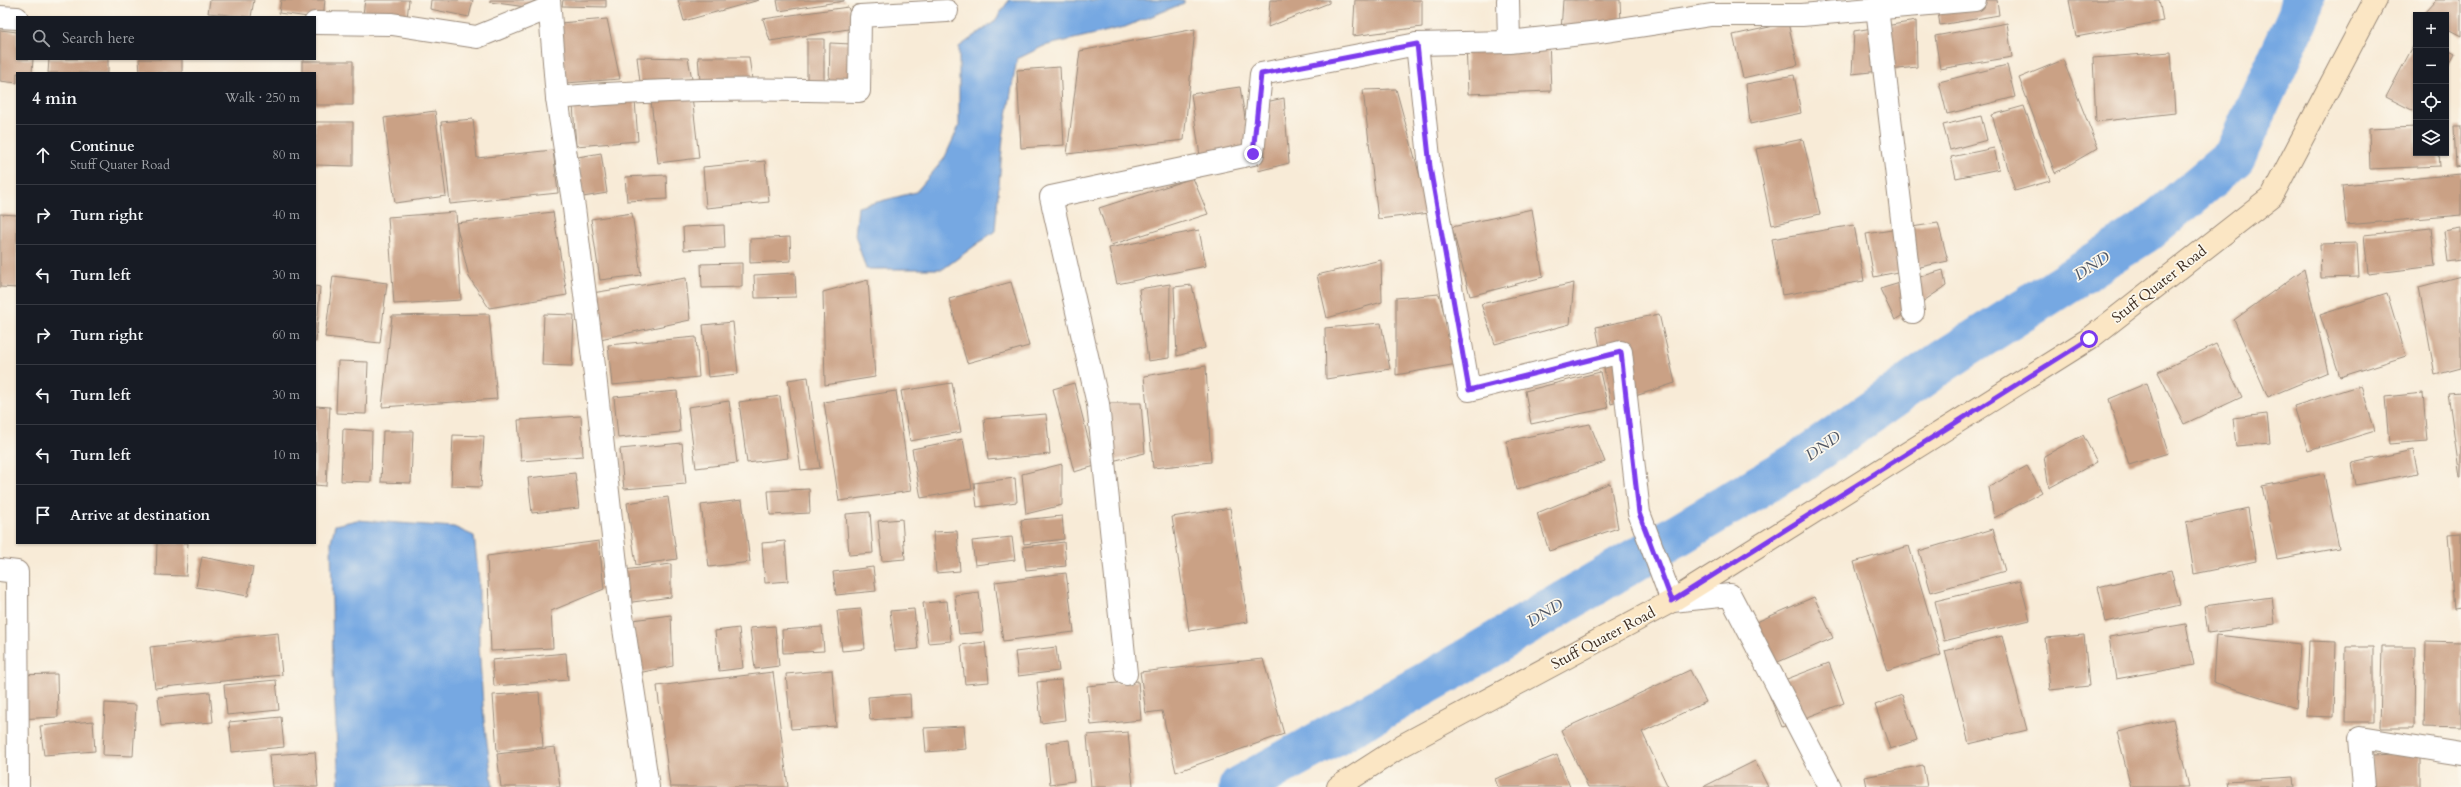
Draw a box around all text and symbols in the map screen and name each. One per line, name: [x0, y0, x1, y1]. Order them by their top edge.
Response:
map controls: [2413, 12, 2449, 156]
button: +: [2413, 12, 2449, 48]
search box: [16, 16, 316, 60]
icon: search: [30, 27, 52, 49]
text: Search here: [62, 28, 135, 48]
button: −: [2413, 48, 2449, 84]
button: locate: [2413, 84, 2449, 120]
text: 4 min: [32, 87, 77, 110]
text: Walk · 250 m: [225, 89, 300, 107]
button: layers: [2413, 120, 2449, 156]
text: Continue: [70, 136, 135, 156]
icon: ahead: [32, 144, 54, 166]
route end: [1244, 145, 1262, 163]
text: 80 m: [272, 146, 300, 164]
text: Stuff Quater Road: [70, 156, 170, 174]
icon: right: [32, 204, 54, 226]
text: Turn right: [70, 205, 143, 225]
text: 40 m: [272, 206, 300, 224]
street label: Stuff Quater Road: [2107, 241, 2211, 327]
water label: DND: [2070, 246, 2115, 286]
icon: left: [32, 264, 54, 286]
text: Turn left: [70, 265, 131, 285]
text: 30 m: [272, 266, 300, 284]
icon: right: [32, 324, 54, 346]
text: Turn right: [70, 325, 143, 345]
text: 60 m: [272, 326, 300, 344]
route start: [2080, 330, 2098, 348]
icon: left: [32, 384, 54, 406]
text: Turn left: [70, 385, 131, 405]
text: 30 m: [272, 386, 300, 404]
water label: DND: [1801, 426, 1845, 466]
icon: left: [32, 444, 54, 466]
text: Turn left: [70, 445, 131, 465]
text: 10 m: [272, 446, 300, 464]
icon: arrive: [32, 504, 54, 526]
text: Arrive at destination: [70, 505, 210, 525]
water label: DND: [1523, 593, 1568, 632]
street label: Stuff Quater Road: [1547, 602, 1659, 674]

